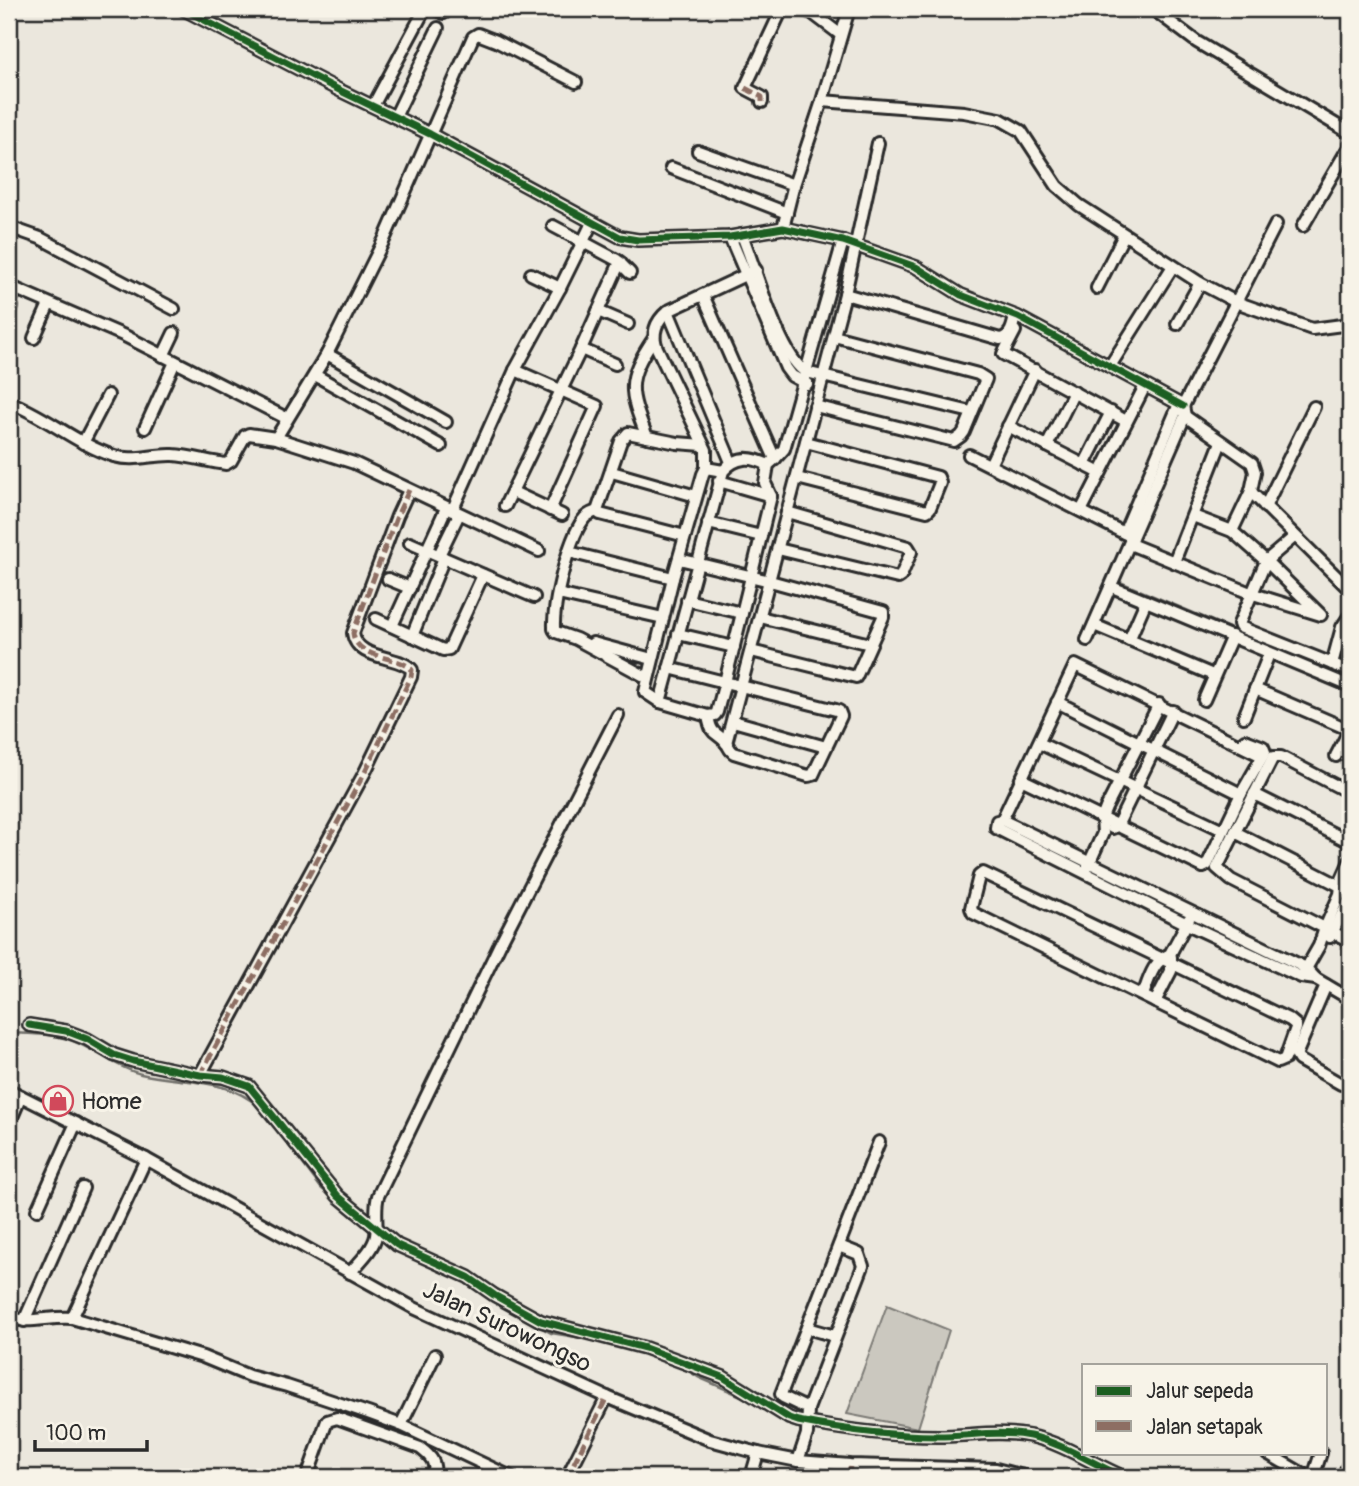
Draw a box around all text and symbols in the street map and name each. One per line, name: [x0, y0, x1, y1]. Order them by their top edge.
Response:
shop icon: Home: [41, 1084, 75, 1118]
place label: Home: [81, 1087, 142, 1116]
street label: Jalan Surowongso: [418, 1275, 596, 1379]
legend: [1082, 1364, 1328, 1454]
text: Jalur sepeda: [1146, 1378, 1254, 1405]
scale bar: [35, 1409, 147, 1453]
text: Jalan setapak: [1146, 1414, 1263, 1441]
text: 100 m: [46, 1420, 106, 1447]

